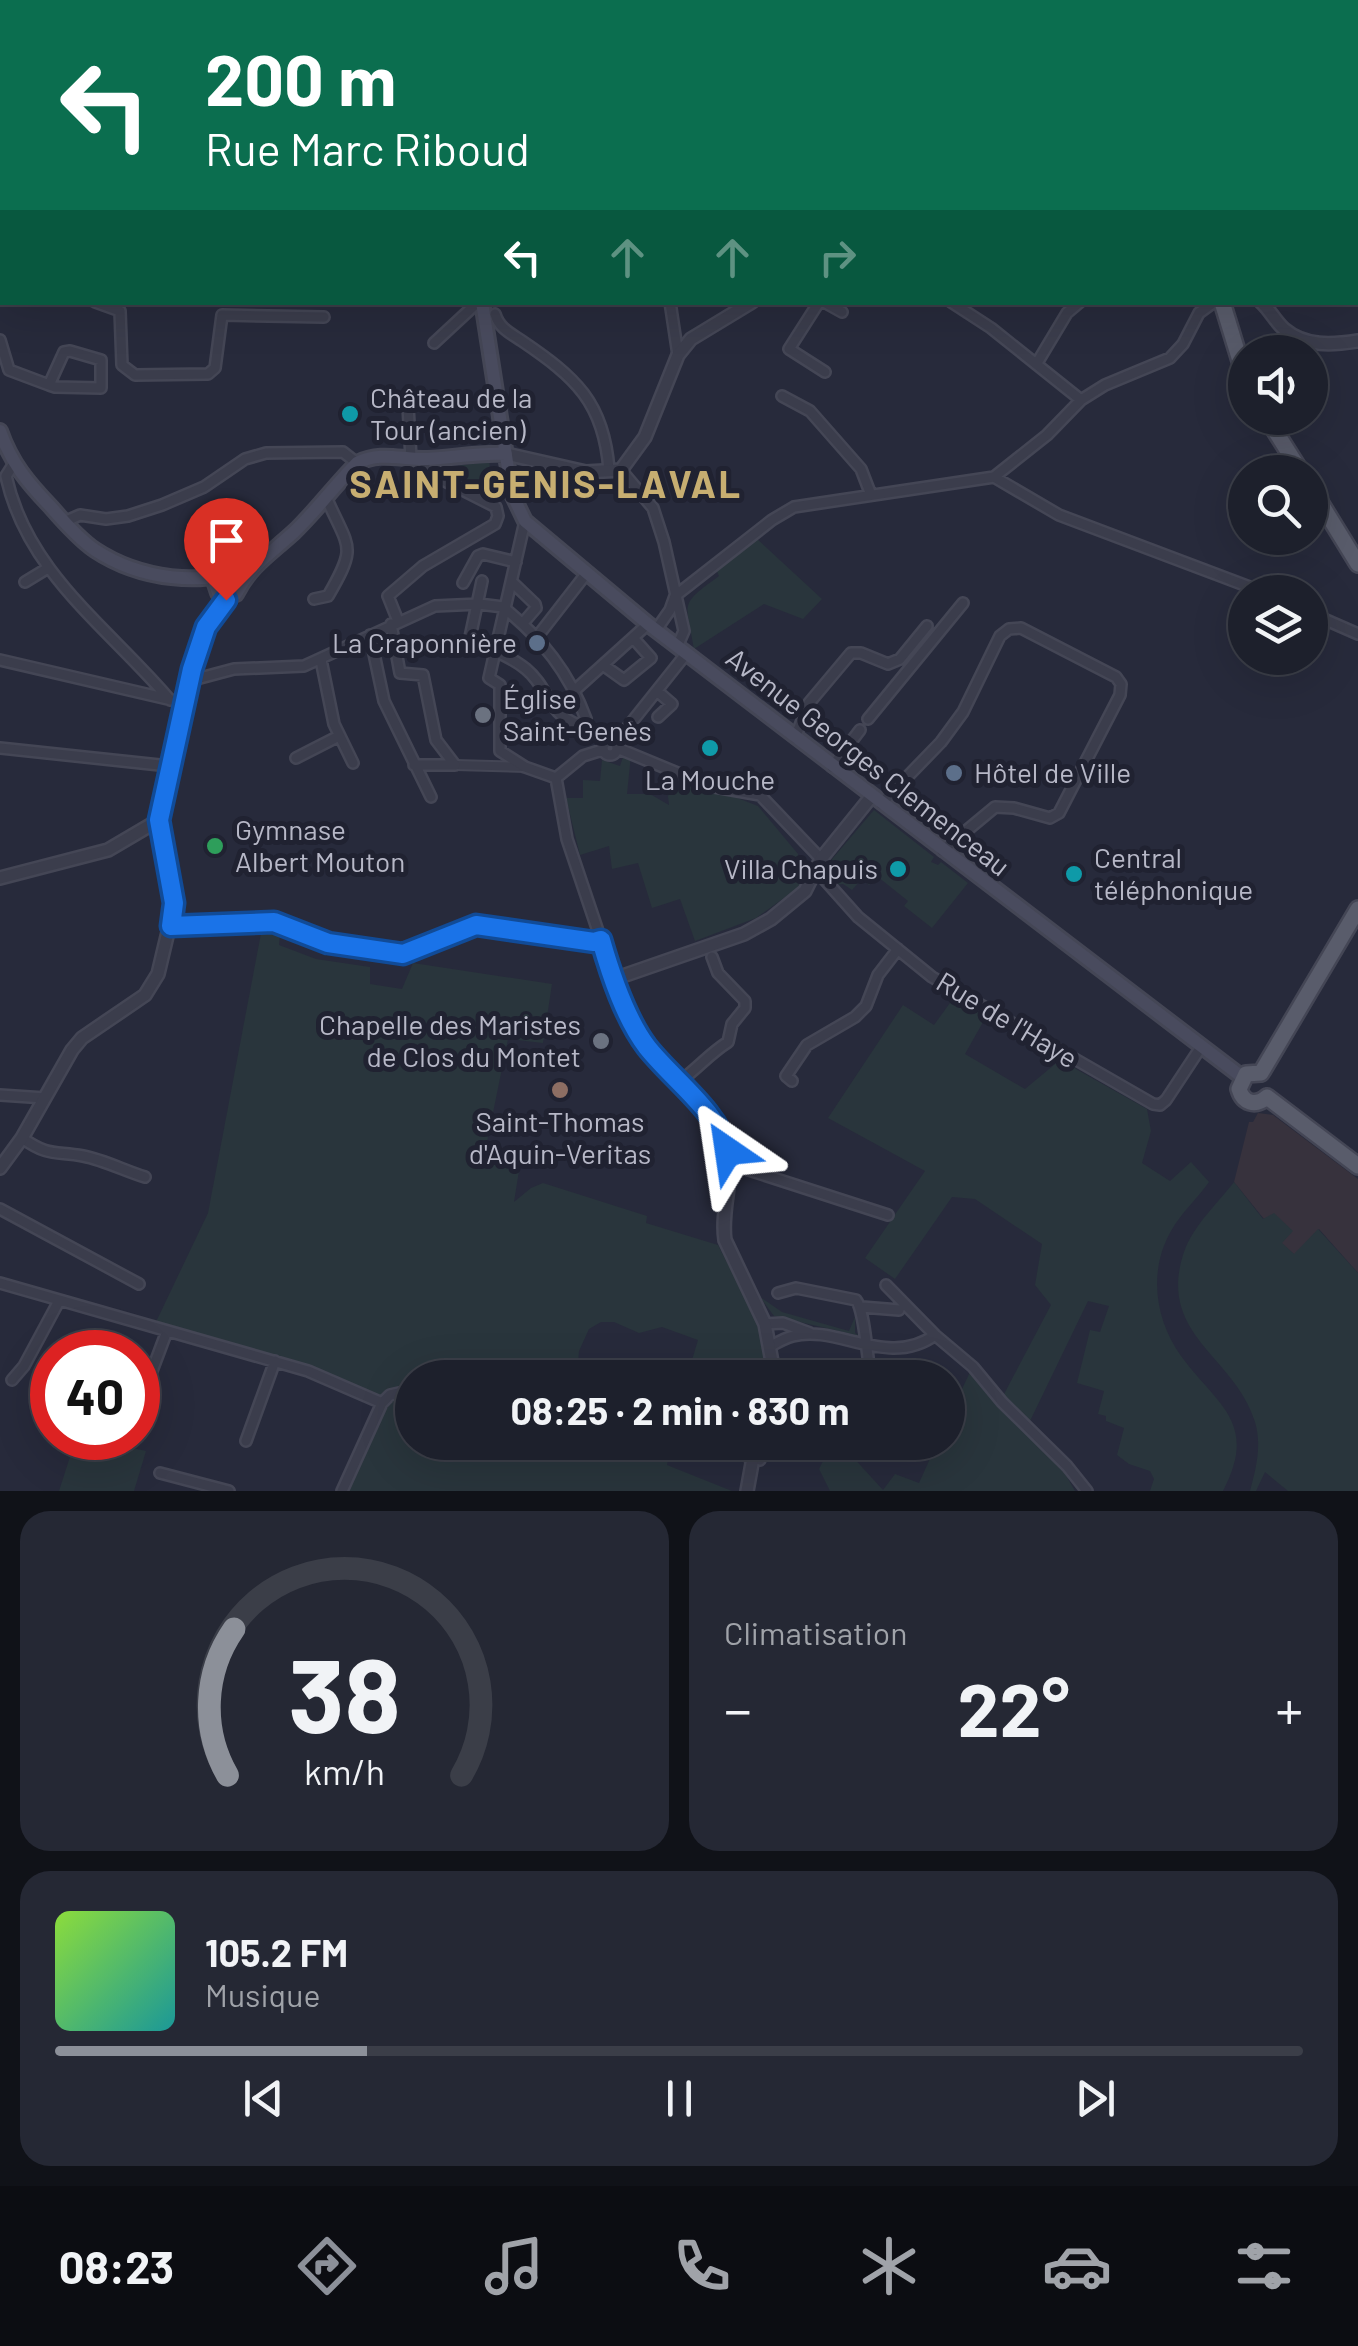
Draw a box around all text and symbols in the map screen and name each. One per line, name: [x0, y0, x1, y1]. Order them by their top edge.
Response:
text: 200 m: [205, 36, 396, 120]
icon: left: [40, 40, 170, 170]
text: Rue Marc Riboud: [205, 121, 530, 175]
icon: left: [495, 230, 550, 285]
icon: ahead: [600, 230, 655, 285]
icon: ahead: [705, 230, 760, 285]
icon: right: [810, 230, 865, 285]
map controls: [1228, 335, 1328, 675]
button: sound: [1228, 335, 1328, 435]
place label: Château de la Tour (ancien): [370, 380, 532, 446]
marker: Château de la Tour (ancien): [339, 403, 361, 425]
button: search: [1228, 455, 1328, 555]
district label: SAINT-GENIS-LAVAL: [349, 460, 743, 506]
pin: [184, 498, 269, 601]
icon: arrive: [199, 513, 254, 568]
button: layers: [1228, 575, 1328, 675]
place label: La Craponnière: [332, 625, 517, 659]
marker: La Craponnière: [526, 632, 548, 654]
street label: Avenue Georges Clemenceau: [720, 640, 1017, 882]
place label: Église Saint-Genès: [503, 681, 652, 747]
marker: Église Saint-Genès: [472, 704, 494, 726]
marker: La Mouche: [699, 737, 721, 759]
place label: Hôtel de Ville: [974, 755, 1131, 789]
place label: La Mouche: [645, 762, 775, 796]
marker: Hôtel de Ville: [943, 762, 965, 784]
place label: Gymnase Albert Mouton: [235, 812, 405, 878]
marker: Gymnase Albert Mouton: [204, 835, 226, 857]
place label: Central téléphonique: [1094, 840, 1253, 906]
place label: Villa Chapuis: [724, 851, 878, 885]
marker: Villa Chapuis: [887, 858, 909, 880]
marker: Central téléphonique: [1063, 863, 1085, 885]
street label: Rue de l'Haye: [931, 964, 1084, 1075]
place label: Chapelle des Maristes de Clos du Montet: [319, 1007, 581, 1073]
marker: Chapelle des Maristes de Clos du Montet: [590, 1030, 612, 1052]
marker: Saint-Thomas d'Aquin-Veritas: [549, 1079, 571, 1101]
position arrow: [676, 1099, 780, 1203]
place label: Saint-Thomas d'Aquin-Veritas: [469, 1104, 651, 1170]
speed limit sign: 40: [30, 1330, 160, 1460]
text: 08:25 · 2 min · 830 m: [510, 1387, 850, 1433]
text: Climatisation: [724, 1613, 908, 1651]
text: 38: [288, 1629, 401, 1754]
text: 22°: [957, 1662, 1070, 1752]
text: −: [724, 1675, 752, 1741]
text: +: [1275, 1675, 1303, 1741]
text: km/h: [304, 1749, 385, 1792]
text: 105.2 FM: [205, 1929, 348, 1975]
text: Musique: [205, 1975, 320, 2013]
icon: previous: [236, 2071, 291, 2126]
icon: pause: [652, 2071, 707, 2126]
icon: next: [1068, 2071, 1123, 2126]
icon: directions: [292, 2231, 362, 2301]
icon: music: [479, 2231, 549, 2301]
icon: phone: [667, 2231, 737, 2301]
icon: climate: [854, 2231, 924, 2301]
icon: car: [1042, 2231, 1112, 2301]
icon: filters: [1229, 2231, 1299, 2301]
text: 08:23: [59, 2239, 174, 2293]

